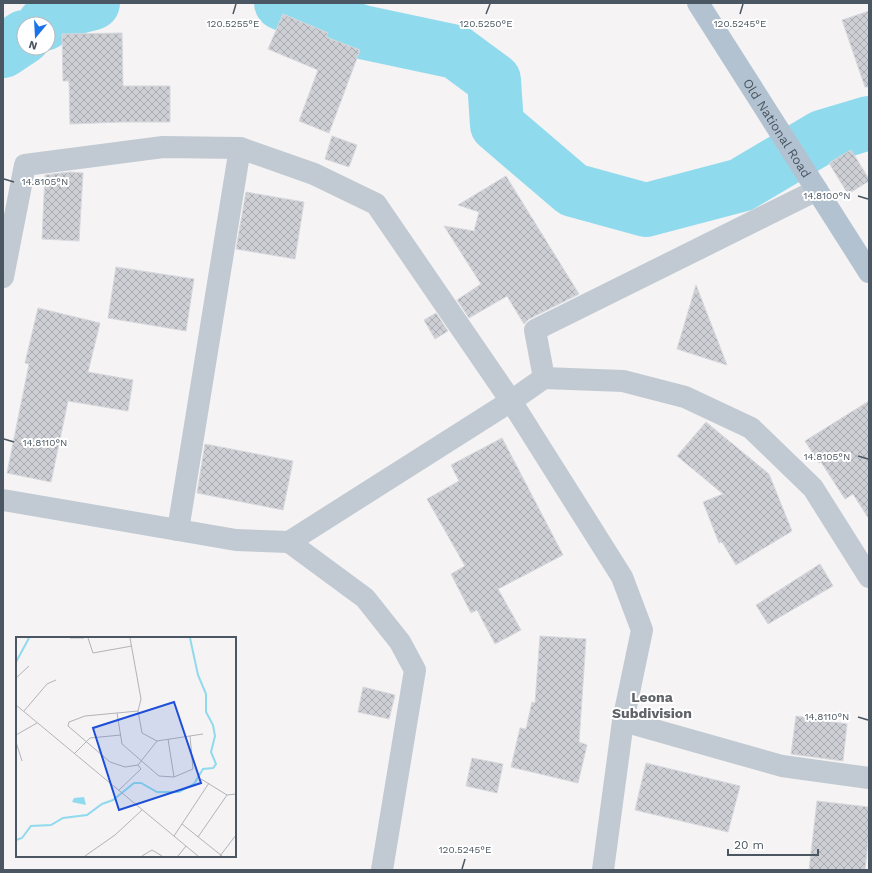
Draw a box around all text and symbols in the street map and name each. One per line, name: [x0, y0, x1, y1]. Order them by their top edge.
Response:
north arrow: [16, 16, 56, 56]
text: 120.5255°E: [207, 18, 259, 29]
text: 120.5250°E: [459, 18, 513, 29]
text: 120.5245°E: [714, 18, 766, 29]
text: N: [27, 38, 39, 52]
street label: Old National Road: [740, 75, 815, 180]
text: 14.8105°N: [22, 176, 68, 187]
text: 14.8100°N: [804, 190, 851, 201]
text: 14.8110°N: [23, 437, 67, 448]
text: 14.8105°N: [804, 451, 850, 462]
inset map: [16, 637, 236, 857]
district label: Leona Subdivision: [612, 689, 692, 721]
text: 14.8110°N: [805, 711, 849, 722]
scale bar: [728, 831, 818, 857]
text: 20 m: [734, 838, 764, 852]
text: 120.5245°E: [439, 844, 491, 855]

